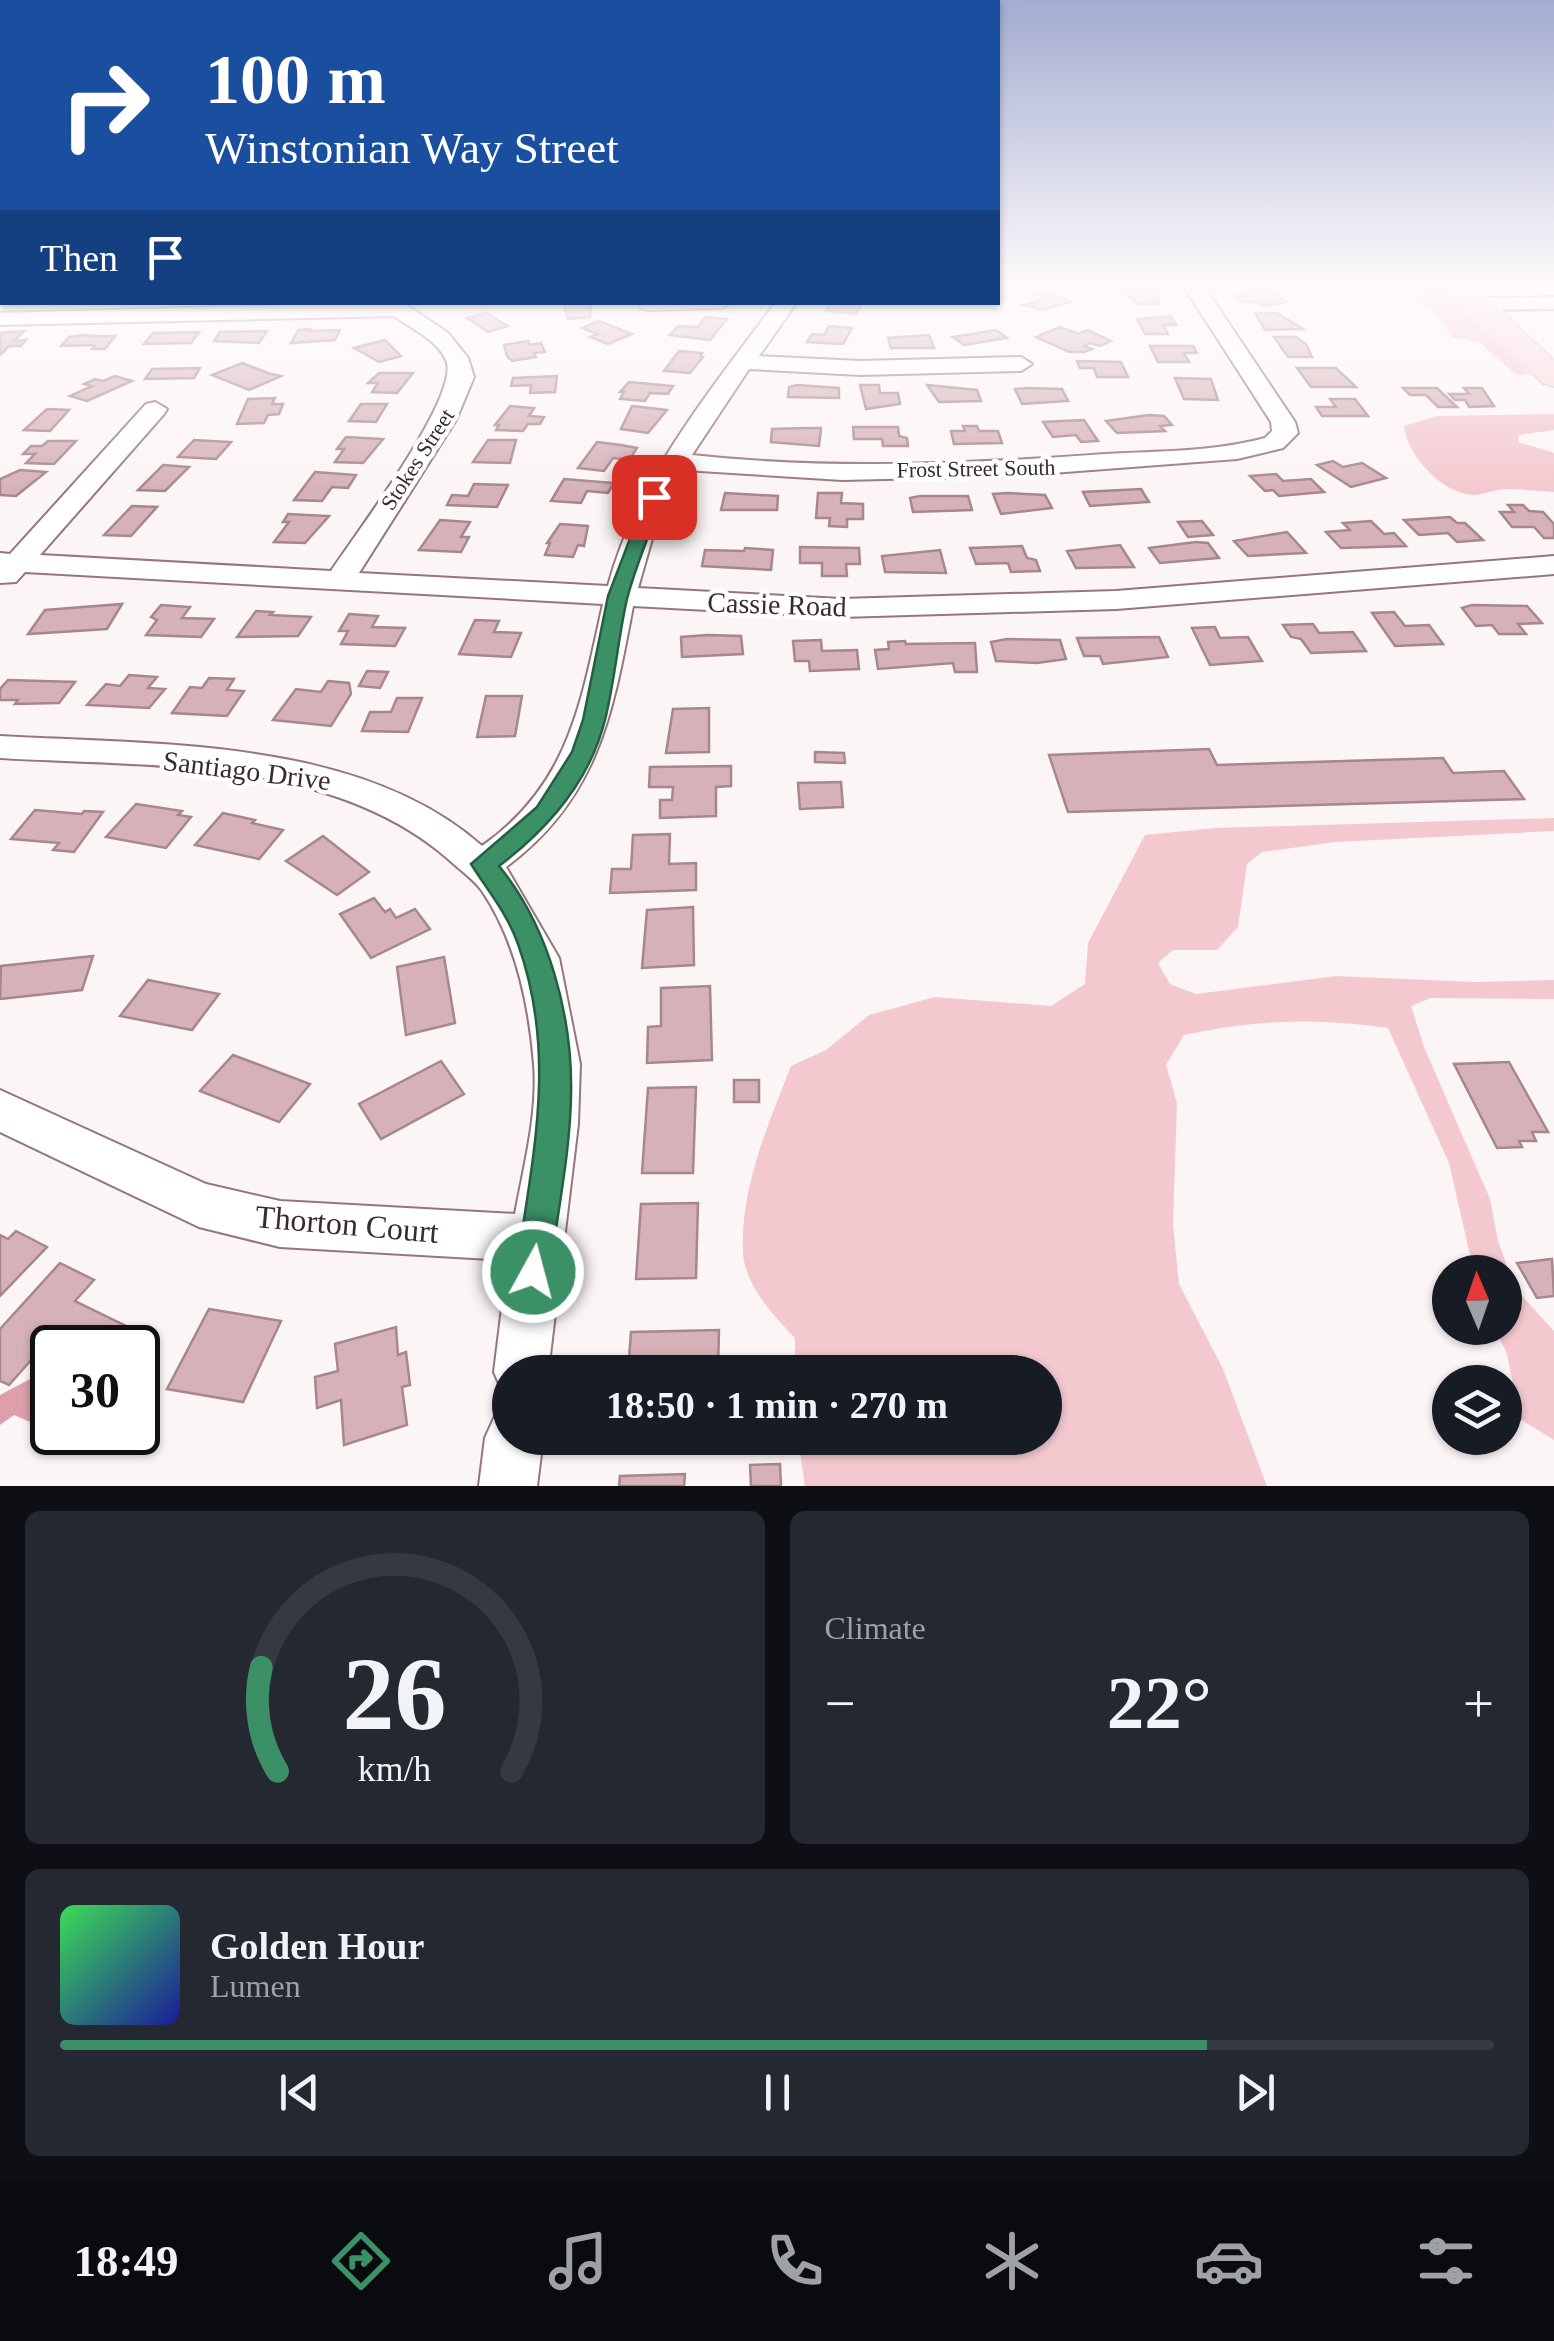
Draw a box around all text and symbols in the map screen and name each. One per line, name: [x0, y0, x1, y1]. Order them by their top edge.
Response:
icon: right: [40, 40, 170, 170]
text: 100 m: [205, 41, 386, 118]
text: Winstonian Way Street: [205, 123, 619, 173]
icon: arrive: [138, 230, 193, 285]
text: Then: [40, 237, 118, 279]
street label: Stokes Street: [375, 404, 459, 515]
pin: [612, 455, 697, 540]
street label: Frost Street South: [896, 455, 1056, 482]
icon: arrive: [627, 470, 682, 525]
street label: Cassie Road: [707, 587, 847, 622]
street label: Santiago Drive: [161, 745, 333, 796]
street label: Thorton Court: [254, 1198, 440, 1250]
position arrow: [481, 1220, 585, 1324]
north arrow: [1432, 1255, 1522, 1345]
map controls: [1432, 1255, 1522, 1455]
speed limit sign: 30: [30, 1325, 160, 1455]
button: layers: [1432, 1365, 1522, 1455]
text: 18:50 · 1 min · 270 m: [606, 1384, 948, 1426]
text: Climate: [825, 1610, 926, 1646]
text: 26: [343, 1636, 447, 1751]
text: 22°: [1107, 1661, 1212, 1744]
text: −: [825, 1673, 856, 1734]
text: +: [1463, 1673, 1494, 1734]
text: km/h: [358, 1749, 432, 1789]
text: Golden Hour: [210, 1925, 424, 1967]
text: Lumen: [210, 1968, 301, 2004]
icon: previous: [272, 2065, 327, 2120]
icon: pause: [750, 2065, 805, 2120]
icon: next: [1228, 2065, 1283, 2120]
icon: directions: [326, 2226, 396, 2296]
icon: music: [543, 2226, 613, 2296]
icon: phone: [760, 2226, 830, 2296]
icon: climate: [977, 2226, 1047, 2296]
icon: car: [1194, 2226, 1264, 2296]
icon: filters: [1411, 2226, 1481, 2296]
text: 18:49: [74, 2236, 179, 2286]

